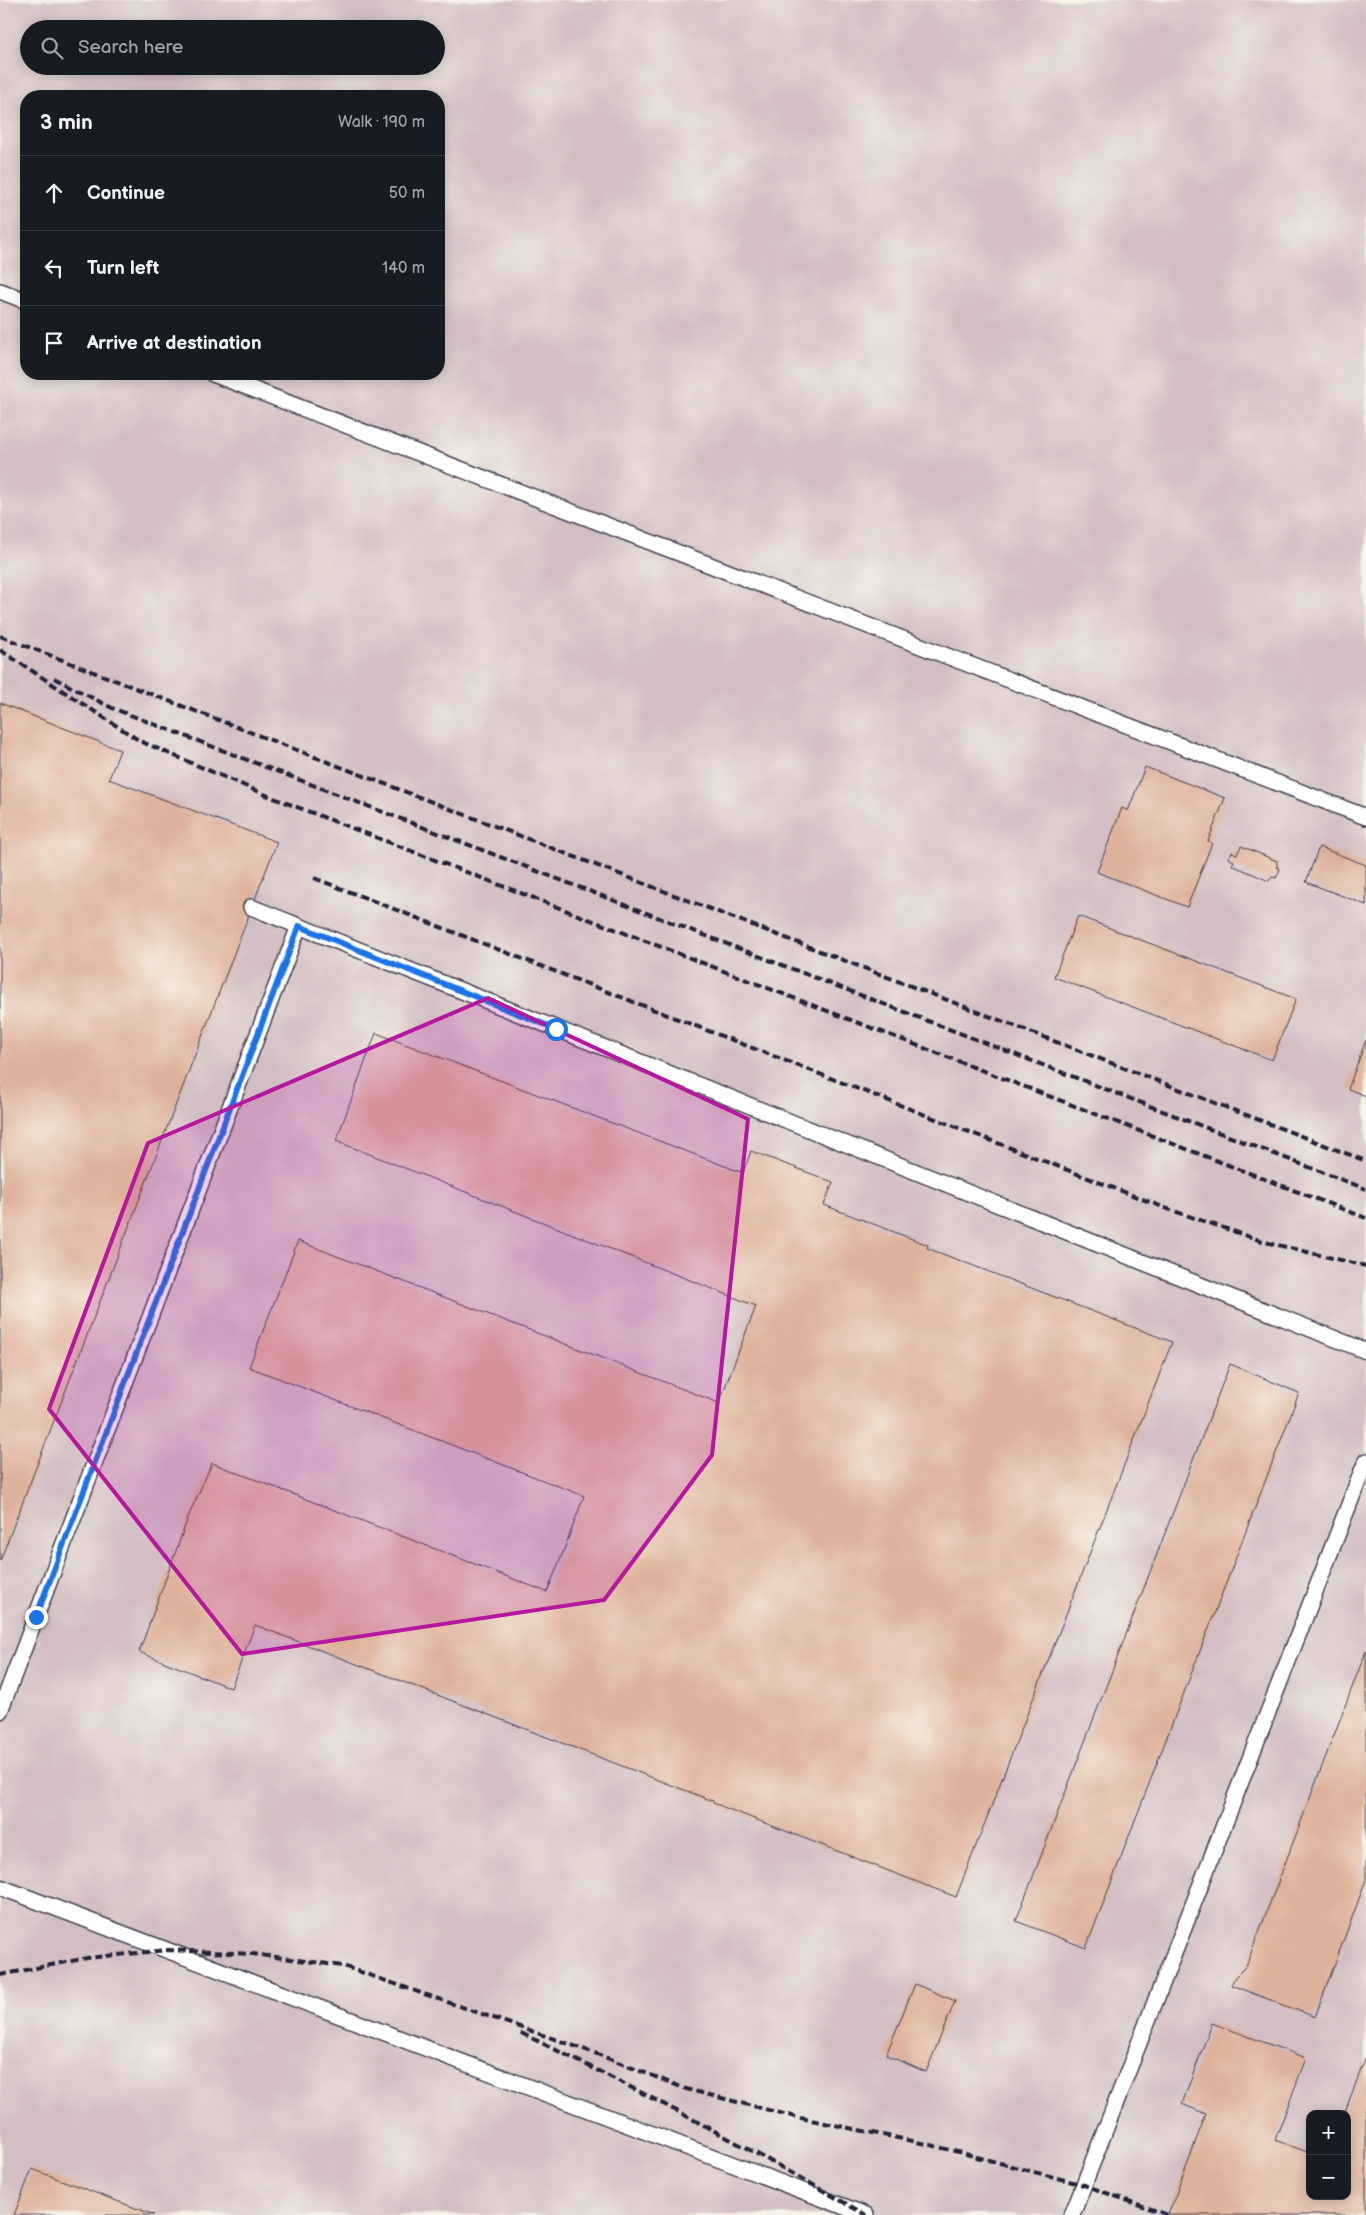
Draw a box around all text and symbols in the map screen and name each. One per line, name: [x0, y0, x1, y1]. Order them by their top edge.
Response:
search box: [20, 20, 445, 75]
icon: search: [38, 34, 66, 62]
text: Search here: [78, 36, 183, 59]
text: 3 min: [40, 110, 93, 135]
text: Walk · 190 m: [338, 113, 425, 132]
icon: ahead: [40, 179, 68, 207]
text: Continue: [87, 182, 165, 205]
text: 50 m: [389, 184, 425, 203]
icon: left: [40, 254, 68, 282]
text: Turn left: [87, 257, 159, 280]
text: 140 m: [382, 259, 425, 278]
icon: arrive: [40, 329, 68, 357]
text: Arrive at destination: [87, 332, 262, 355]
route start: [545, 1018, 568, 1041]
route end: [25, 1606, 48, 1629]
map controls: [1306, 2110, 1351, 2200]
button: +: [1306, 2110, 1351, 2155]
button: −: [1306, 2155, 1351, 2200]

